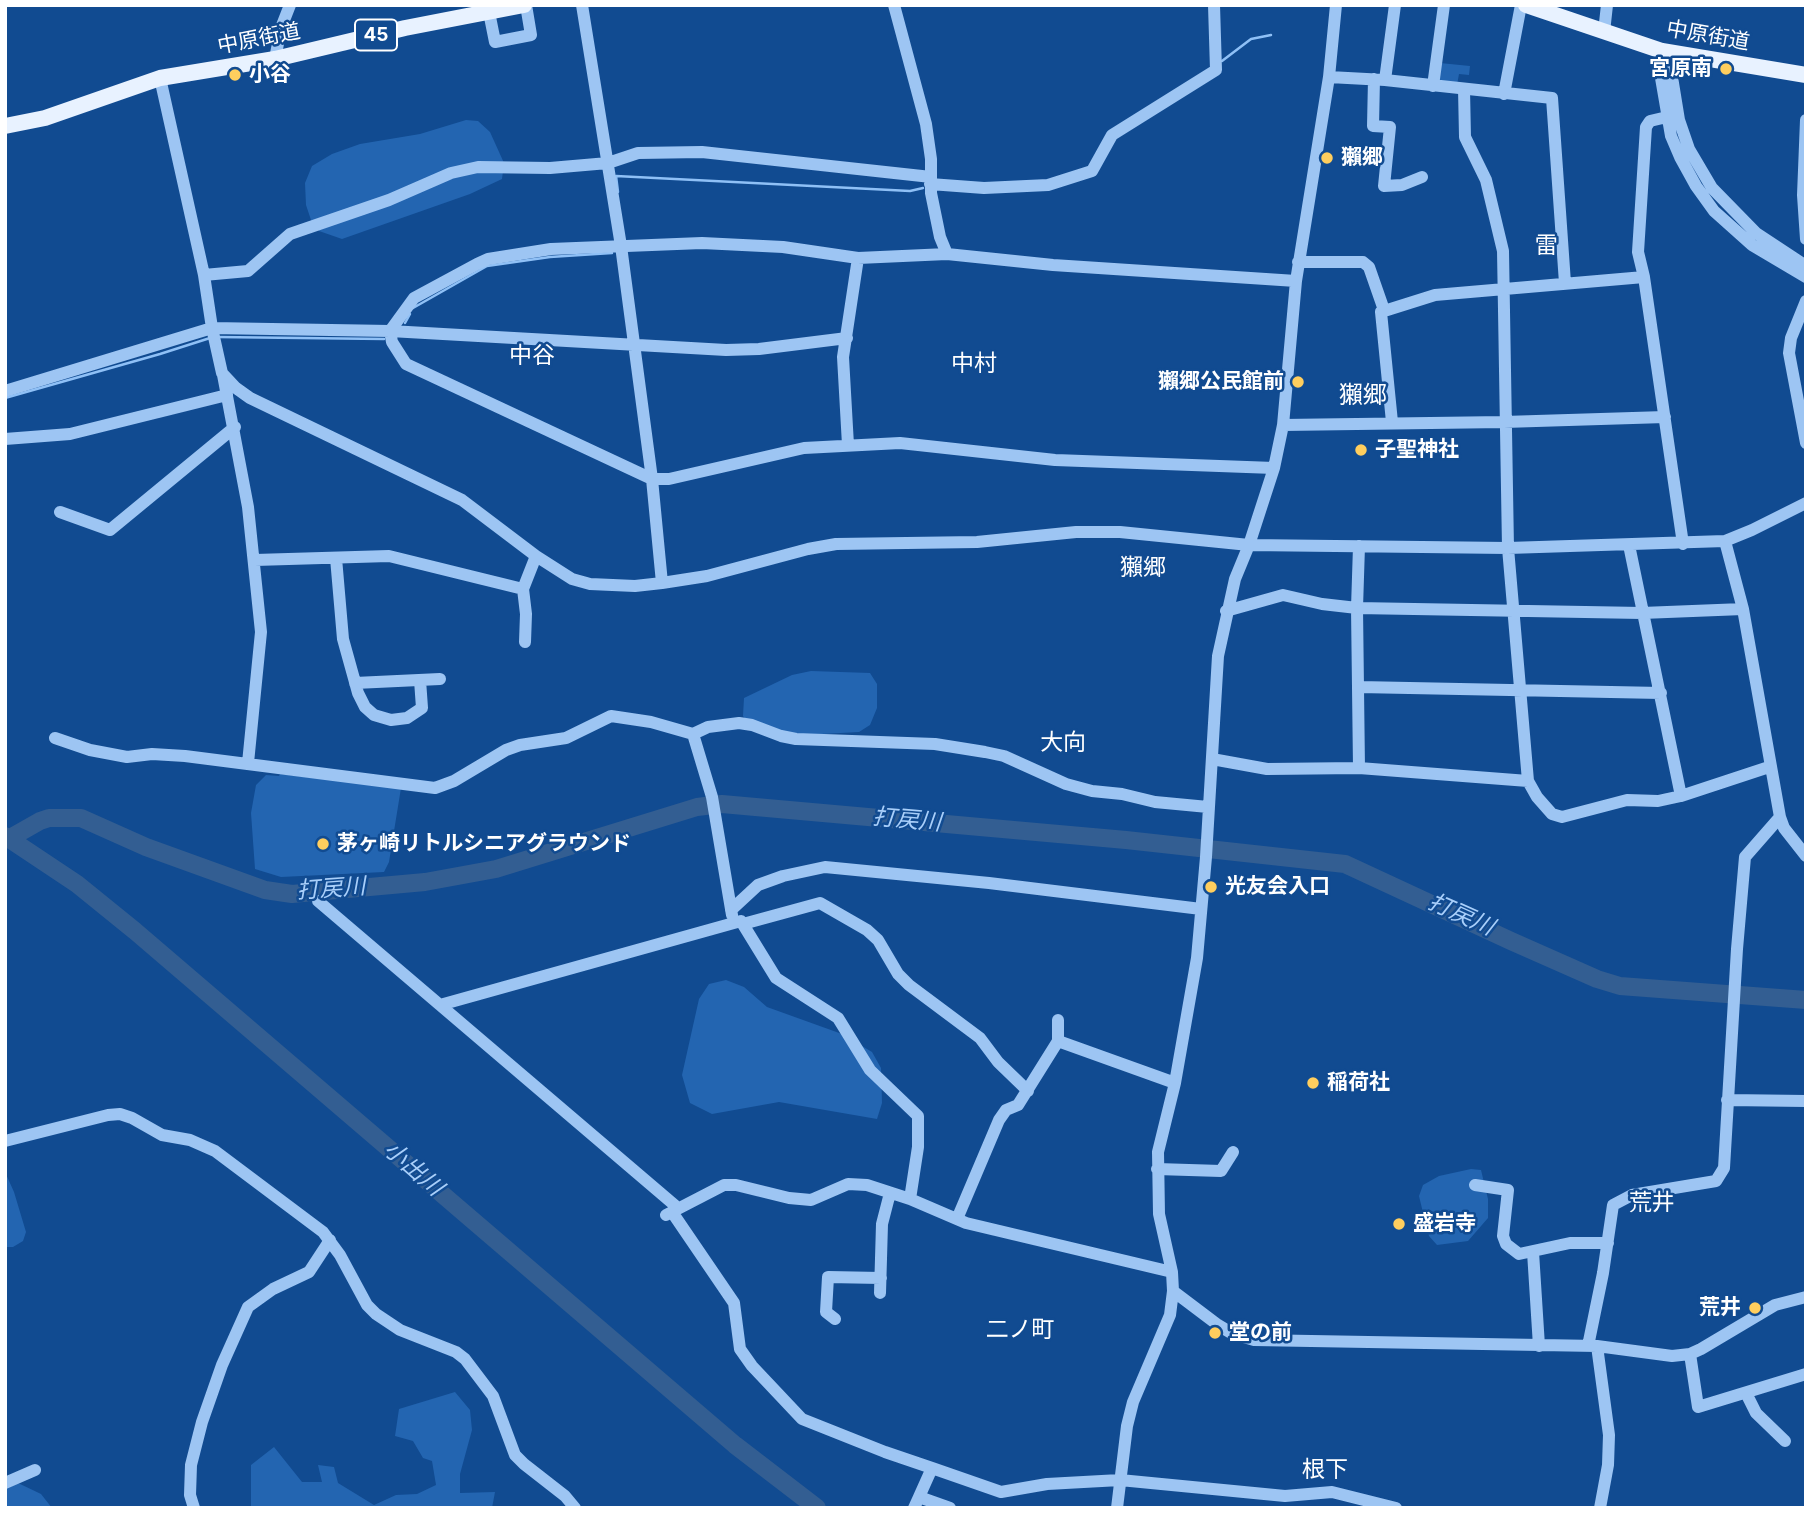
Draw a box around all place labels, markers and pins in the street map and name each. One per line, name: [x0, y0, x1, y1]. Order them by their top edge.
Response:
place label: 宮原南: [1649, 56, 1712, 82]
marker: 宮原南: [1718, 61, 1734, 77]
place label: 小谷: [249, 62, 291, 88]
marker: 小谷: [227, 67, 243, 83]
place label: 獺郷: [1341, 145, 1383, 171]
marker: 獺郷: [1319, 150, 1335, 166]
place label: 獺郷公民館前: [1158, 369, 1284, 395]
marker: 獺郷公民館前: [1290, 374, 1306, 390]
place label: 子聖神社: [1375, 437, 1459, 463]
marker: 子聖神社: [1353, 442, 1369, 458]
place label: 茅ヶ崎リトルシニアグラウンド: [337, 831, 631, 857]
marker: 茅ヶ崎リトルシニアグラウンド: [315, 836, 331, 852]
place label: 光友会入口: [1225, 874, 1330, 900]
marker: 光友会入口: [1203, 879, 1219, 895]
place label: 稲荷社: [1327, 1070, 1390, 1096]
marker: 稲荷社: [1305, 1075, 1321, 1091]
place label: 盛岩寺: [1413, 1211, 1476, 1237]
marker: 盛岩寺: [1391, 1216, 1407, 1232]
place label: 荒井: [1699, 1295, 1741, 1321]
marker: 荒井: [1747, 1300, 1763, 1316]
place label: 堂の前: [1229, 1320, 1292, 1346]
marker: 堂の前: [1207, 1325, 1223, 1341]

